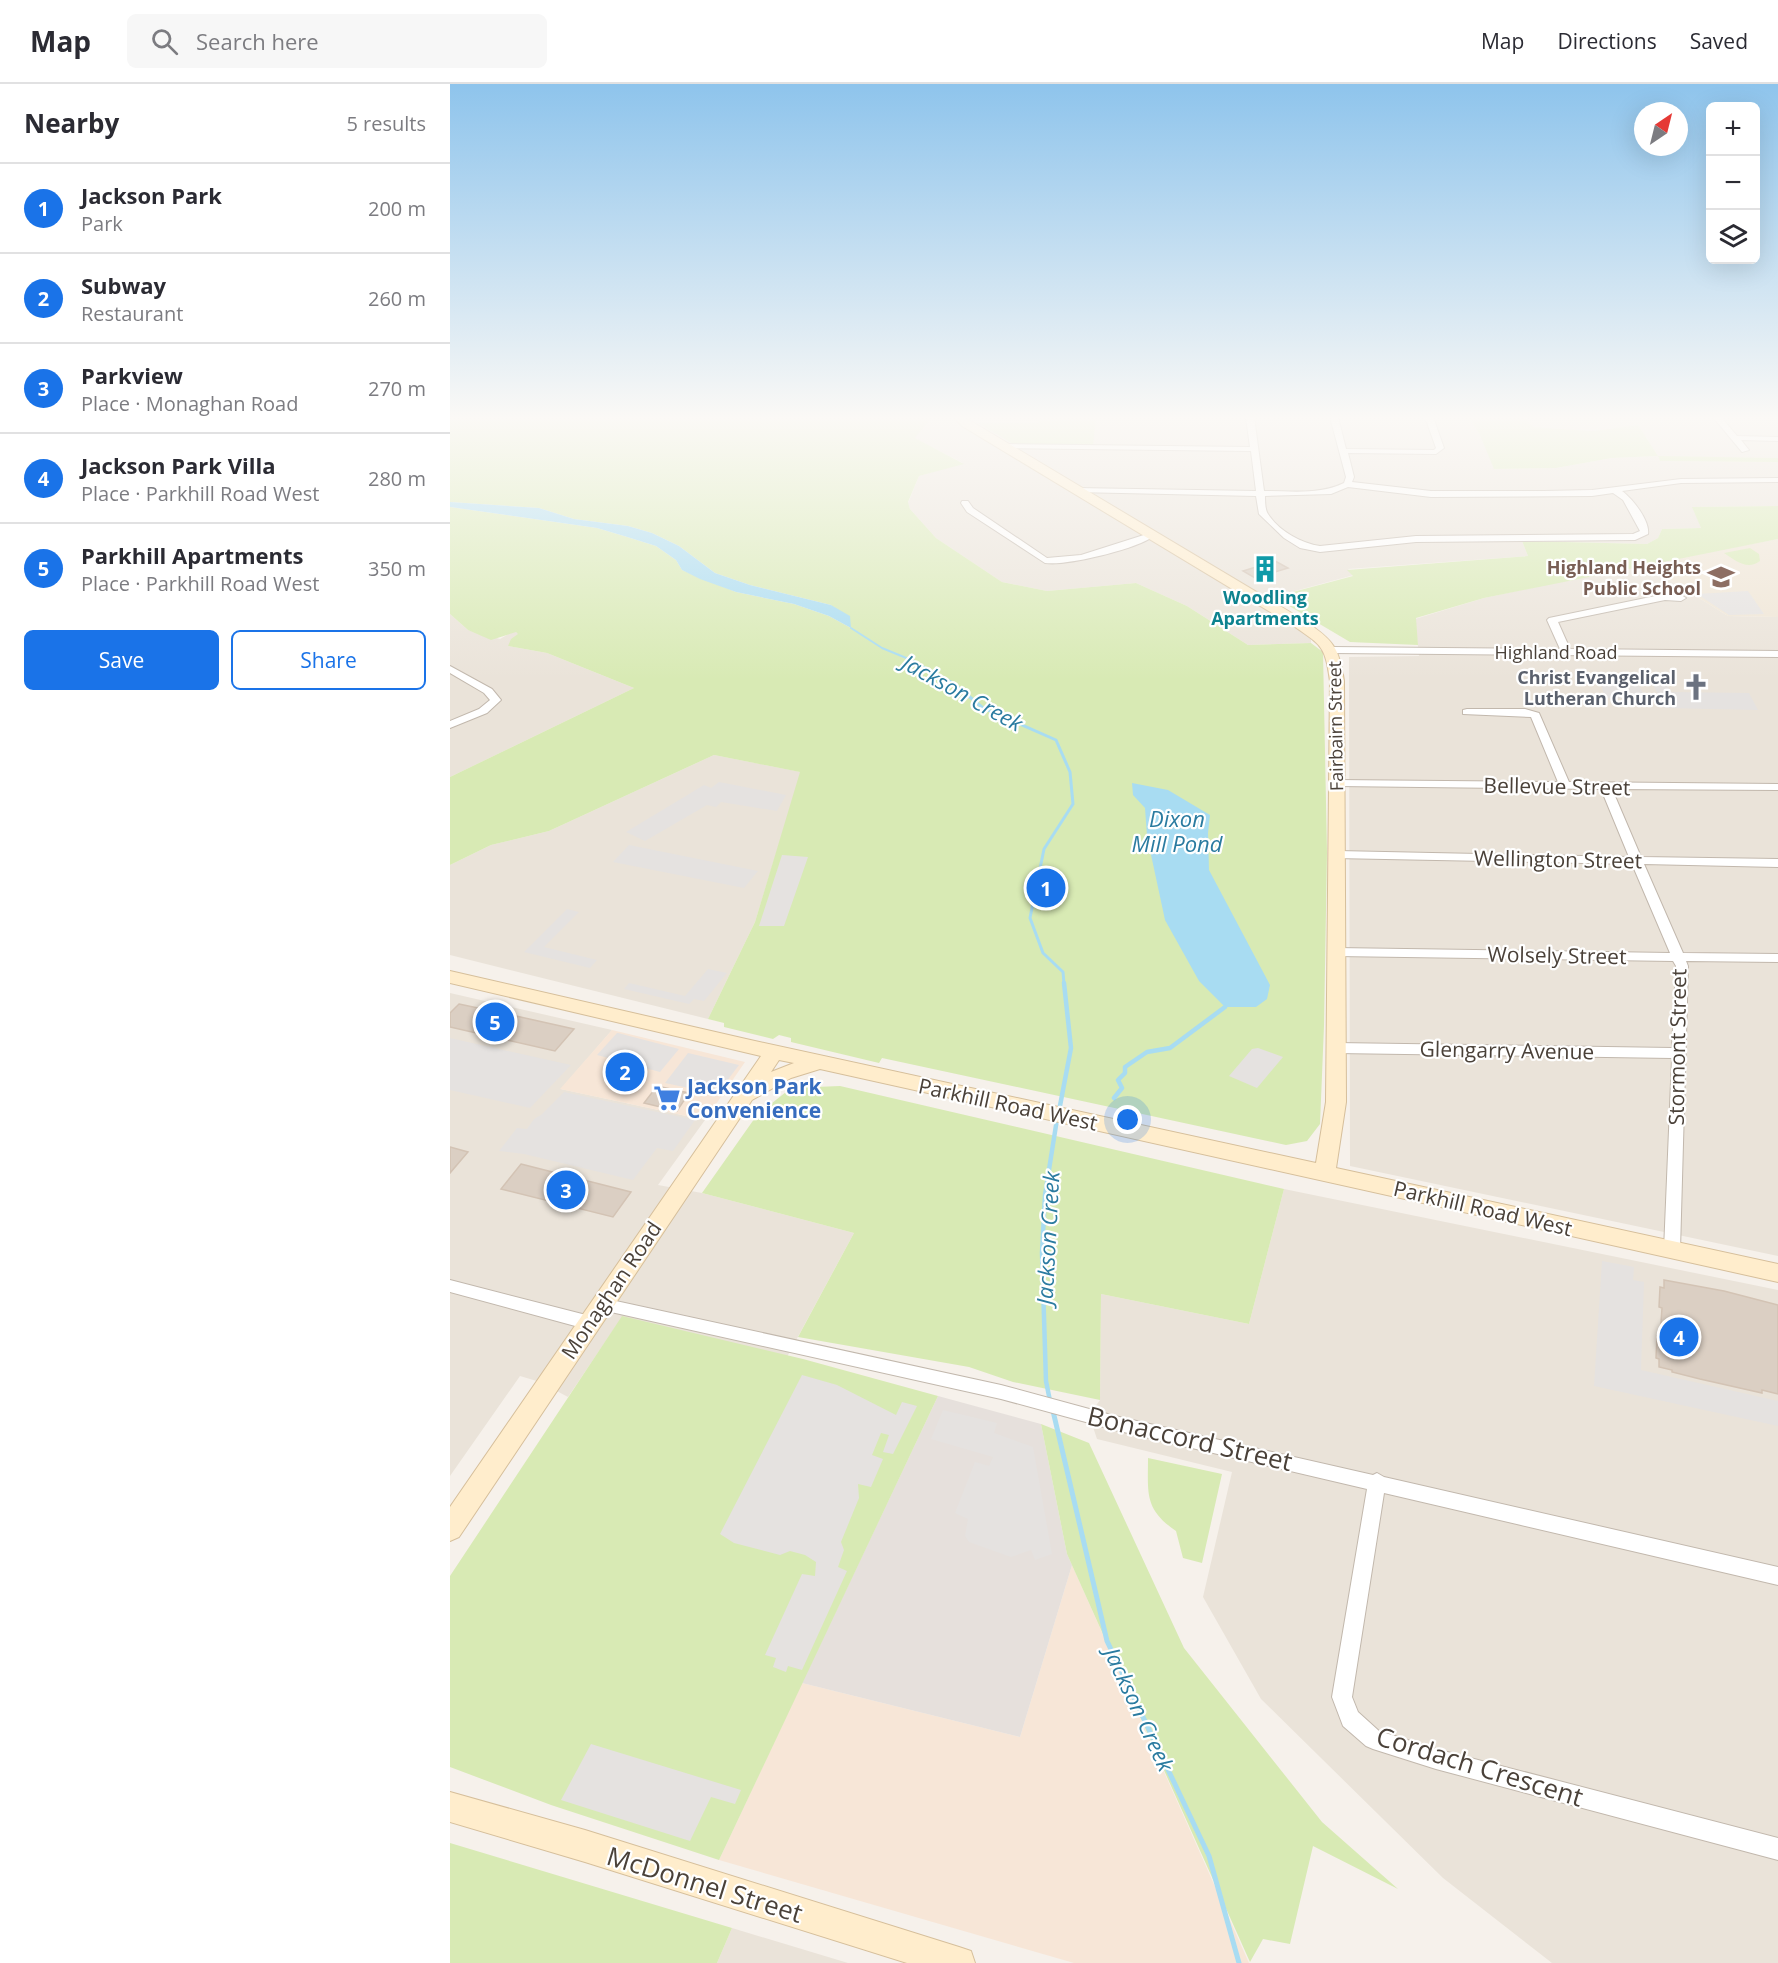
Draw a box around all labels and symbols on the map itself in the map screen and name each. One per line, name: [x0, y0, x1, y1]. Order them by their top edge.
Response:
north arrow: [1634, 102, 1688, 156]
building icon: Woodling Apartments: [1250, 554, 1280, 584]
place label: Highland Heights Public School: [1547, 555, 1701, 600]
school or university icon: Highland Heights Public School: [1706, 562, 1736, 592]
place label: Woodling Apartments: [1211, 585, 1319, 630]
street label: Highland Road: [1495, 640, 1617, 664]
water label: Jackson Creek: [894, 645, 1030, 738]
street label: Fairbairn Street: [1322, 661, 1348, 791]
place label: Christ Evangelical Lutheran Church: [1517, 665, 1676, 710]
church icon: Christ Evangelical Lutheran Church: [1681, 672, 1711, 702]
street label: Bellevue Street: [1483, 771, 1631, 801]
water label: Dixon Mill Pond: [1131, 803, 1224, 858]
street label: Wellington Street: [1474, 844, 1642, 874]
pin: 1: [1026, 866, 1066, 910]
street label: Wolsely Street: [1487, 940, 1627, 970]
street label: Stormont Street: [1662, 968, 1692, 1126]
pin: 5: [476, 1000, 514, 1044]
street label: Glengarry Avenue: [1419, 1034, 1595, 1066]
pin: 2: [606, 1050, 645, 1094]
street label: Parkhill Road West: [916, 1071, 1100, 1137]
place label: Jackson Park Convenience: [685, 1072, 823, 1124]
supermarket icon: Jackson Park Convenience: [652, 1083, 682, 1113]
your location: [1113, 1105, 1142, 1134]
pin: 3: [546, 1168, 586, 1212]
water label: Jackson Creek: [1028, 1169, 1066, 1310]
street label: Parkhill Road West: [1391, 1174, 1575, 1242]
street label: Monaghan Road: [555, 1216, 667, 1364]
pin: 4: [1660, 1314, 1698, 1360]
street label: Bonaccord Street: [1084, 1397, 1296, 1479]
water label: Jackson Creek: [1096, 1638, 1182, 1777]
street label: Cordach Crescent: [1372, 1717, 1588, 1815]
street label: McDonnel Street: [603, 1837, 807, 1931]

